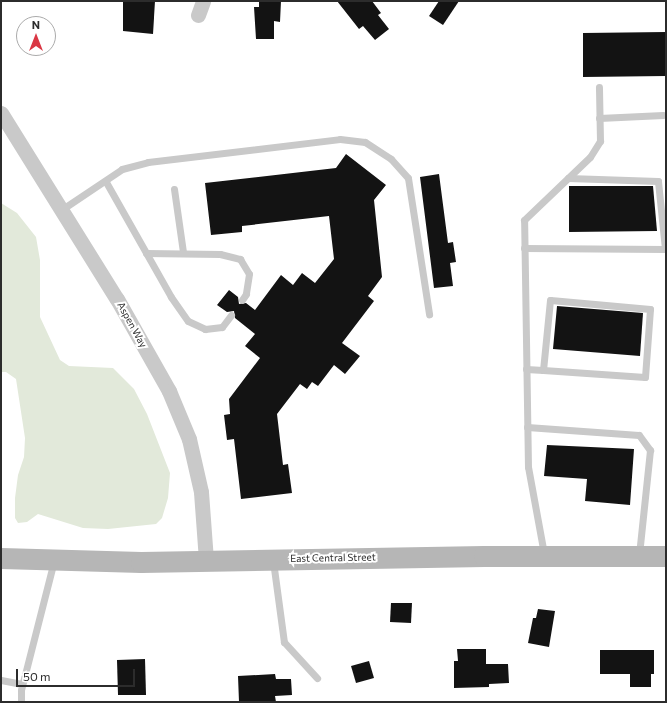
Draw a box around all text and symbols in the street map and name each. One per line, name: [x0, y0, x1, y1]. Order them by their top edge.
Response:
north arrow: [16, 16, 56, 56]
text: N: [32, 18, 40, 31]
street label: Aspen Way: [115, 300, 149, 350]
street label: East Central Street: [290, 551, 376, 565]
scale bar: [18, 661, 137, 687]
text: 50 m: [23, 669, 51, 683]

